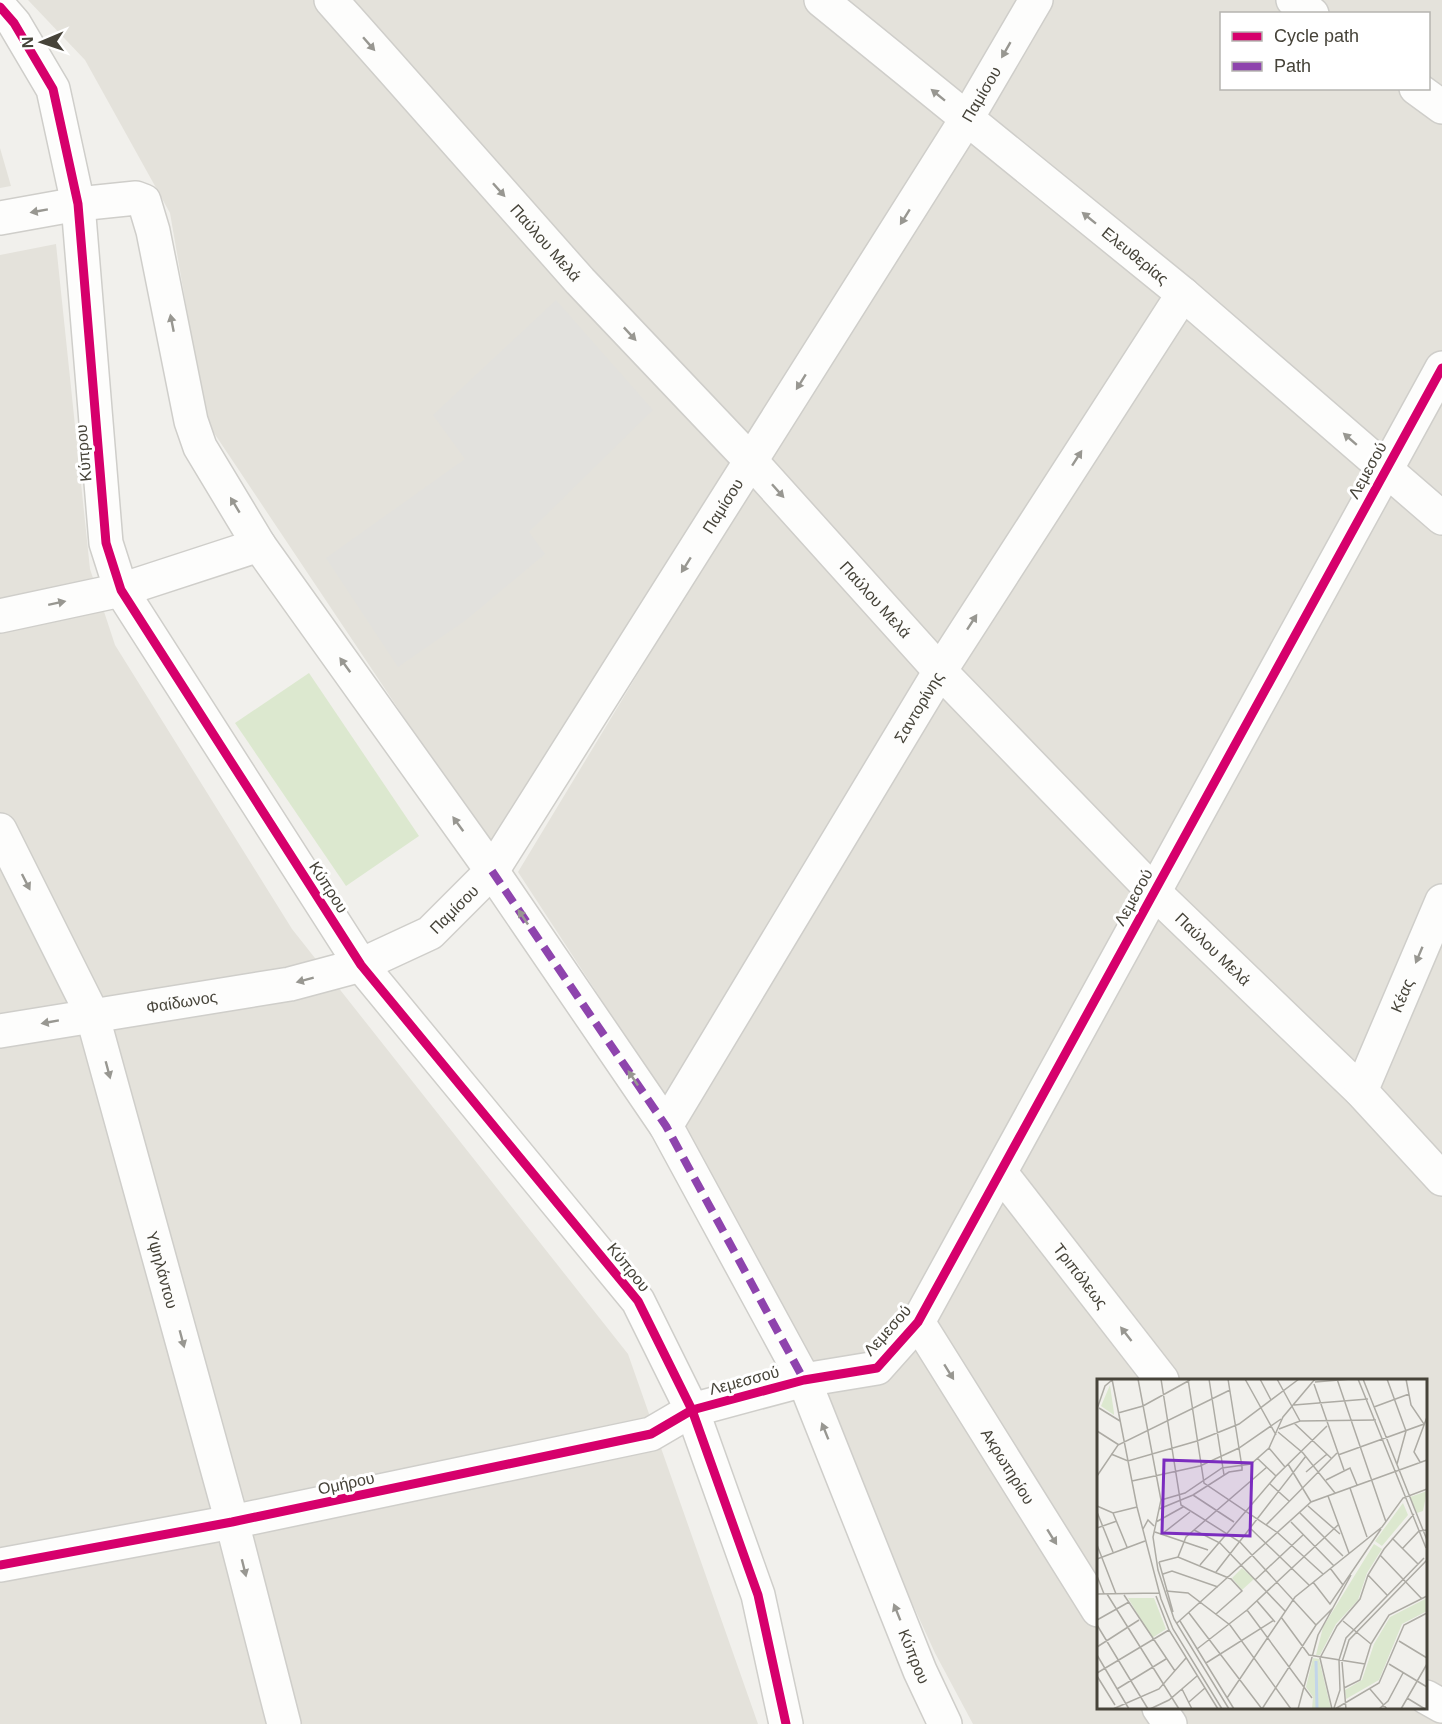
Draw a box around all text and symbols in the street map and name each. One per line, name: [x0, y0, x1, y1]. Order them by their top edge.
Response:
north arrow: [12, 12, 72, 72]
legend: [1220, 12, 1430, 90]
text: Cycle path: [1274, 26, 1359, 46]
text: N: [19, 36, 36, 49]
one-way arrow: [362, 36, 375, 51]
one-way arrow: [1001, 42, 1012, 58]
text: Path: [1274, 56, 1311, 76]
street label: Παμίσου: [959, 64, 1004, 125]
one-way arrow: [930, 88, 946, 101]
one-way arrow: [492, 182, 505, 197]
street label: Παύλου Μελά: [507, 201, 584, 285]
one-way arrow: [29, 207, 48, 216]
one-way arrow: [899, 209, 910, 225]
one-way arrow: [1081, 211, 1097, 224]
street label: Ελευθερίας: [1099, 224, 1172, 288]
one-way arrow: [167, 313, 176, 332]
one-way arrow: [623, 326, 637, 340]
one-way arrow: [796, 374, 807, 390]
street label: Κύπρου: [73, 424, 94, 482]
one-way arrow: [1343, 433, 1358, 446]
street label: Λεμεσού: [1345, 439, 1390, 501]
one-way arrow: [1072, 450, 1083, 466]
street label: Παμίσου: [699, 476, 746, 536]
one-way arrow: [771, 484, 785, 499]
one-way arrow: [229, 497, 240, 513]
one-way arrow: [681, 557, 692, 573]
street label: Παύλου Μελά: [837, 558, 914, 641]
one-way arrow: [48, 598, 66, 608]
one-way arrow: [966, 614, 977, 630]
one-way arrow: [339, 658, 351, 674]
street label: Σαντορίνης: [891, 669, 947, 746]
one-way arrow: [452, 816, 464, 832]
street label: Κύπρου: [306, 859, 351, 916]
street label: Λεμεσού: [1111, 866, 1156, 928]
one-way arrow: [22, 874, 31, 891]
street label: Παμίσου: [427, 882, 482, 937]
one-way arrow: [518, 909, 529, 925]
street label: Παύλου Μελά: [1172, 910, 1254, 989]
one-way arrow: [1414, 946, 1424, 964]
one-way arrow: [296, 976, 314, 985]
street label: Κέας: [1388, 976, 1417, 1015]
street label: Φαίδωνος: [145, 988, 219, 1016]
one-way arrow: [41, 1018, 60, 1027]
one-way arrow: [104, 1062, 113, 1080]
one-way arrow: [628, 1070, 639, 1086]
street label: Υψηλάντου: [143, 1229, 181, 1311]
street label: Κύπρου: [604, 1240, 653, 1295]
street label: Τριπόλεως: [1050, 1240, 1111, 1312]
street label: Λεμεσού: [860, 1302, 914, 1359]
one-way arrow: [1120, 1327, 1132, 1342]
one-way arrow: [178, 1331, 187, 1349]
street label: Λεμεσσού: [707, 1363, 781, 1398]
one-way arrow: [943, 1364, 954, 1380]
inset map: [1097, 1379, 1427, 1709]
one-way arrow: [819, 1422, 829, 1440]
street label: Ακρωτηρίου: [978, 1426, 1038, 1507]
street label: Ομήρου: [316, 1469, 376, 1498]
one-way arrow: [1047, 1529, 1058, 1545]
one-way arrow: [240, 1559, 249, 1577]
one-way arrow: [892, 1603, 902, 1621]
street label: Κύπρου: [895, 1627, 933, 1686]

